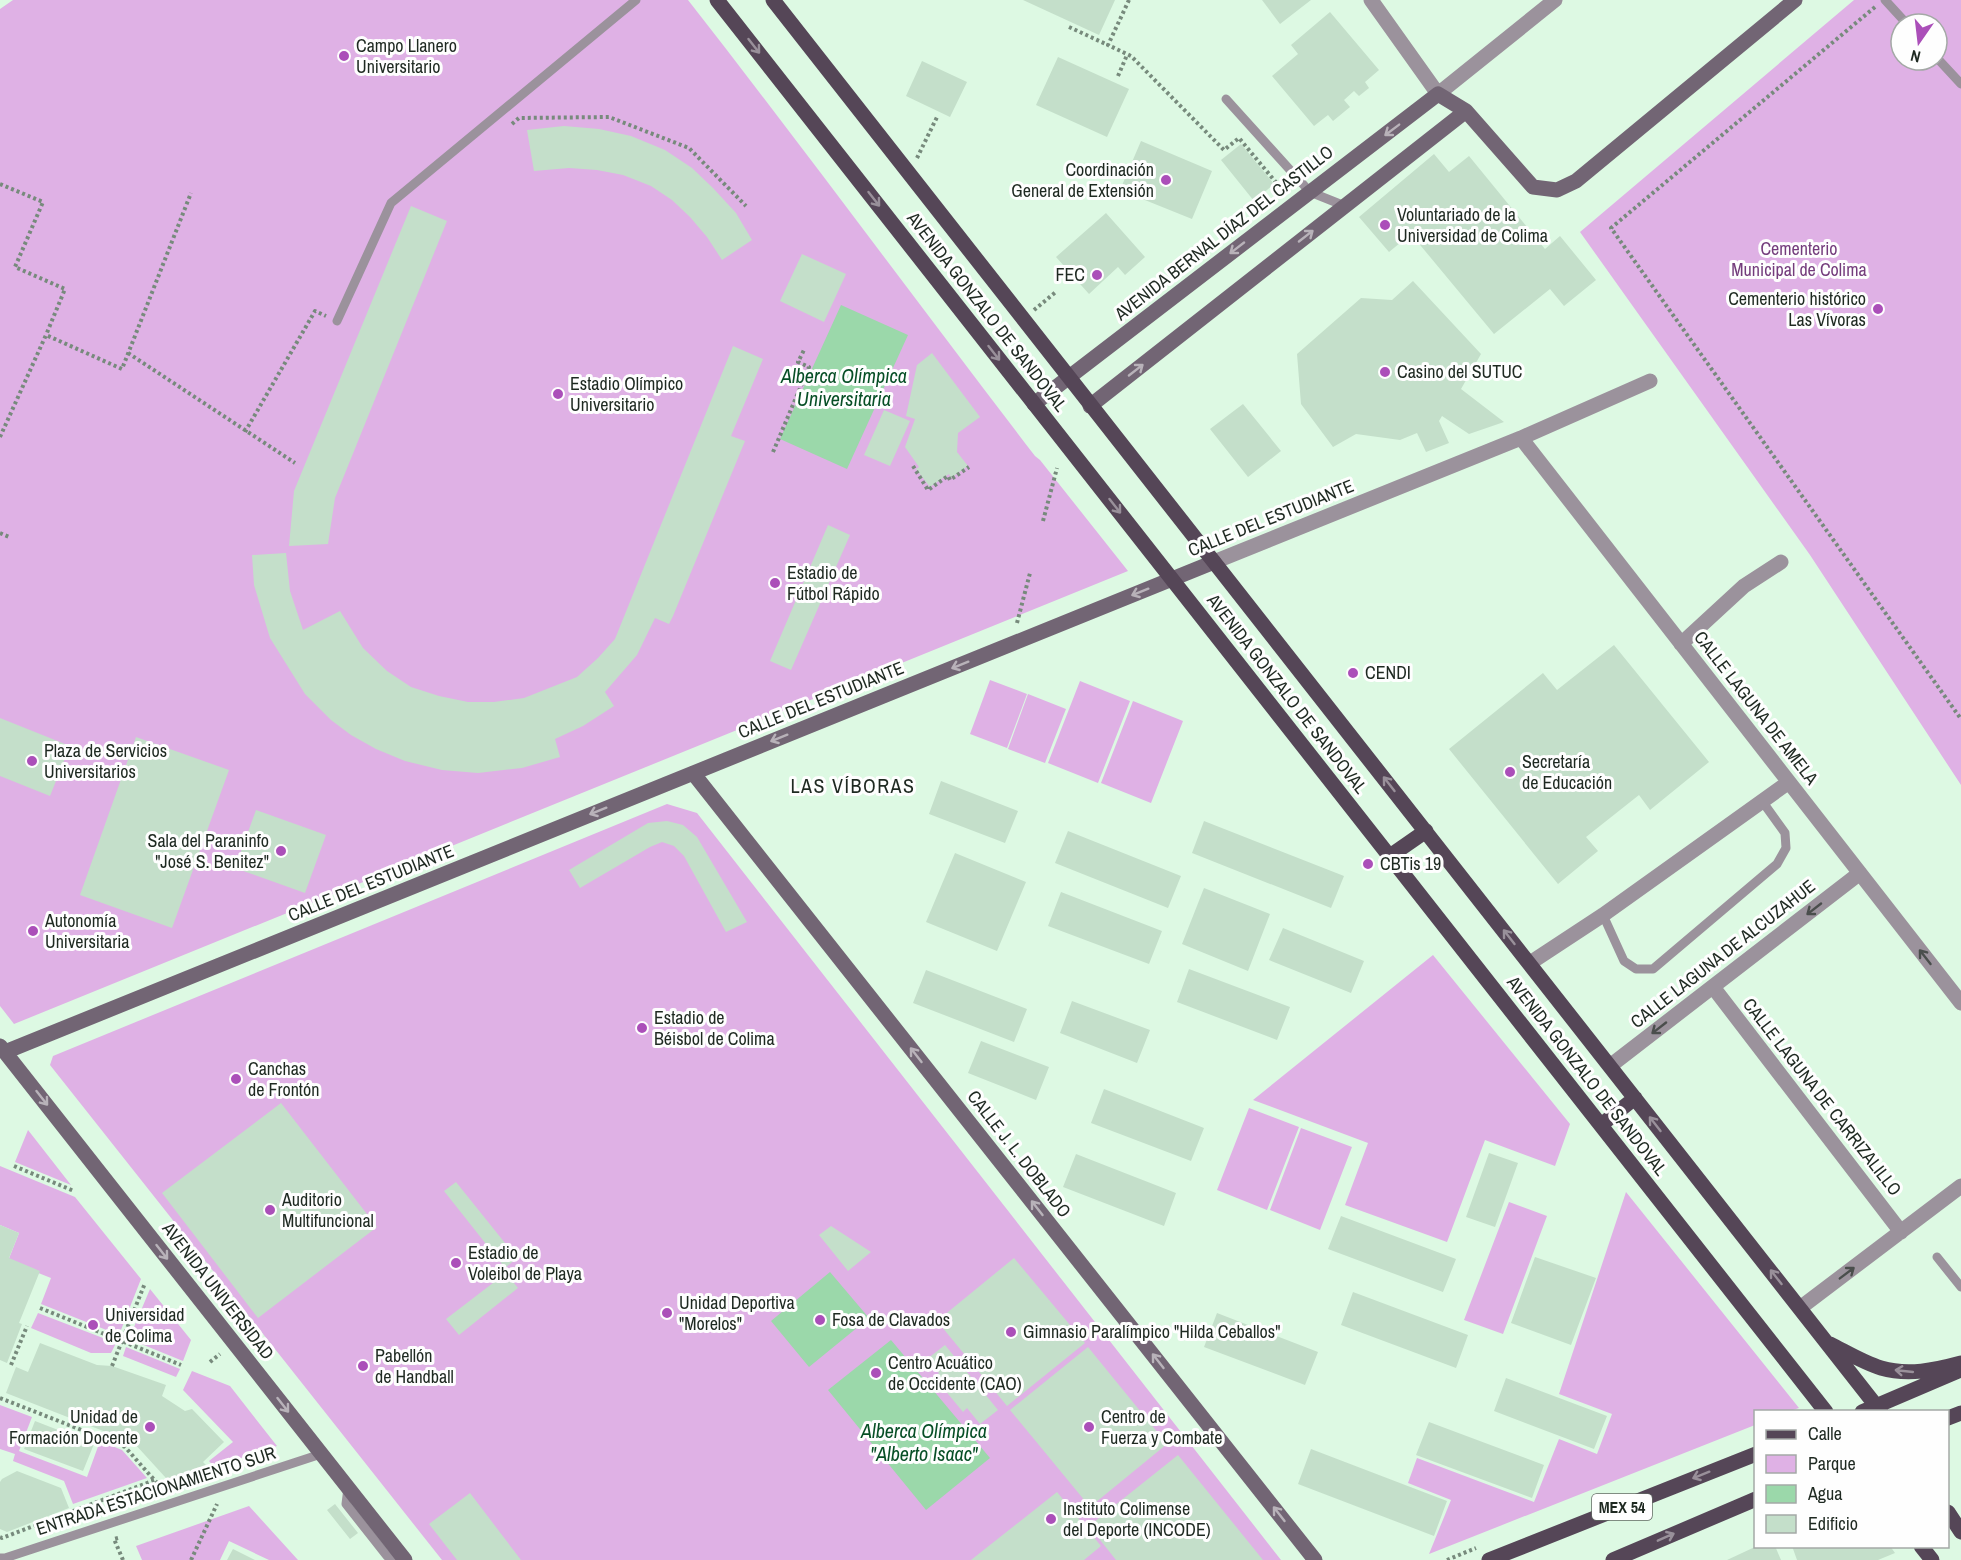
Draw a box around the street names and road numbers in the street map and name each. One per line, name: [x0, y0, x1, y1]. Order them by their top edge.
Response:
street label: AVENIDA BERNAL DÍAZ DEL CASTILLO: [1108, 139, 1338, 326]
street label: AVENIDA GONZALO DE SANDOVAL: [901, 206, 1073, 417]
street label: CALLE DEL ESTUDIANTE: [1184, 473, 1357, 562]
street label: AVENIDA GONZALO DE SANDOVAL: [1201, 588, 1373, 799]
street label: CALLE LAGUNA DE AMELA: [1688, 626, 1824, 790]
street label: CALLE DEL ESTUDIANTE: [734, 655, 907, 744]
street label: CALLE DEL ESTUDIANTE: [284, 838, 457, 927]
street label: CALLE LAGUNA DE ALCUZAHUE: [1625, 874, 1820, 1034]
street label: AVENIDA GONZALO DE SANDOVAL: [1501, 970, 1673, 1181]
street label: CALLE LAGUNA DE CARRIZALILLO: [1737, 993, 1907, 1201]
street label: CALLE J. L. DOBLADO: [962, 1085, 1077, 1222]
street label: AVENIDA UNIVERSIDAD: [156, 1216, 280, 1365]
street label: ENTRADA ESTACIONAMIENTO SUR: [33, 1440, 279, 1541]
road number: MEX 54: [1592, 1494, 1652, 1520]

